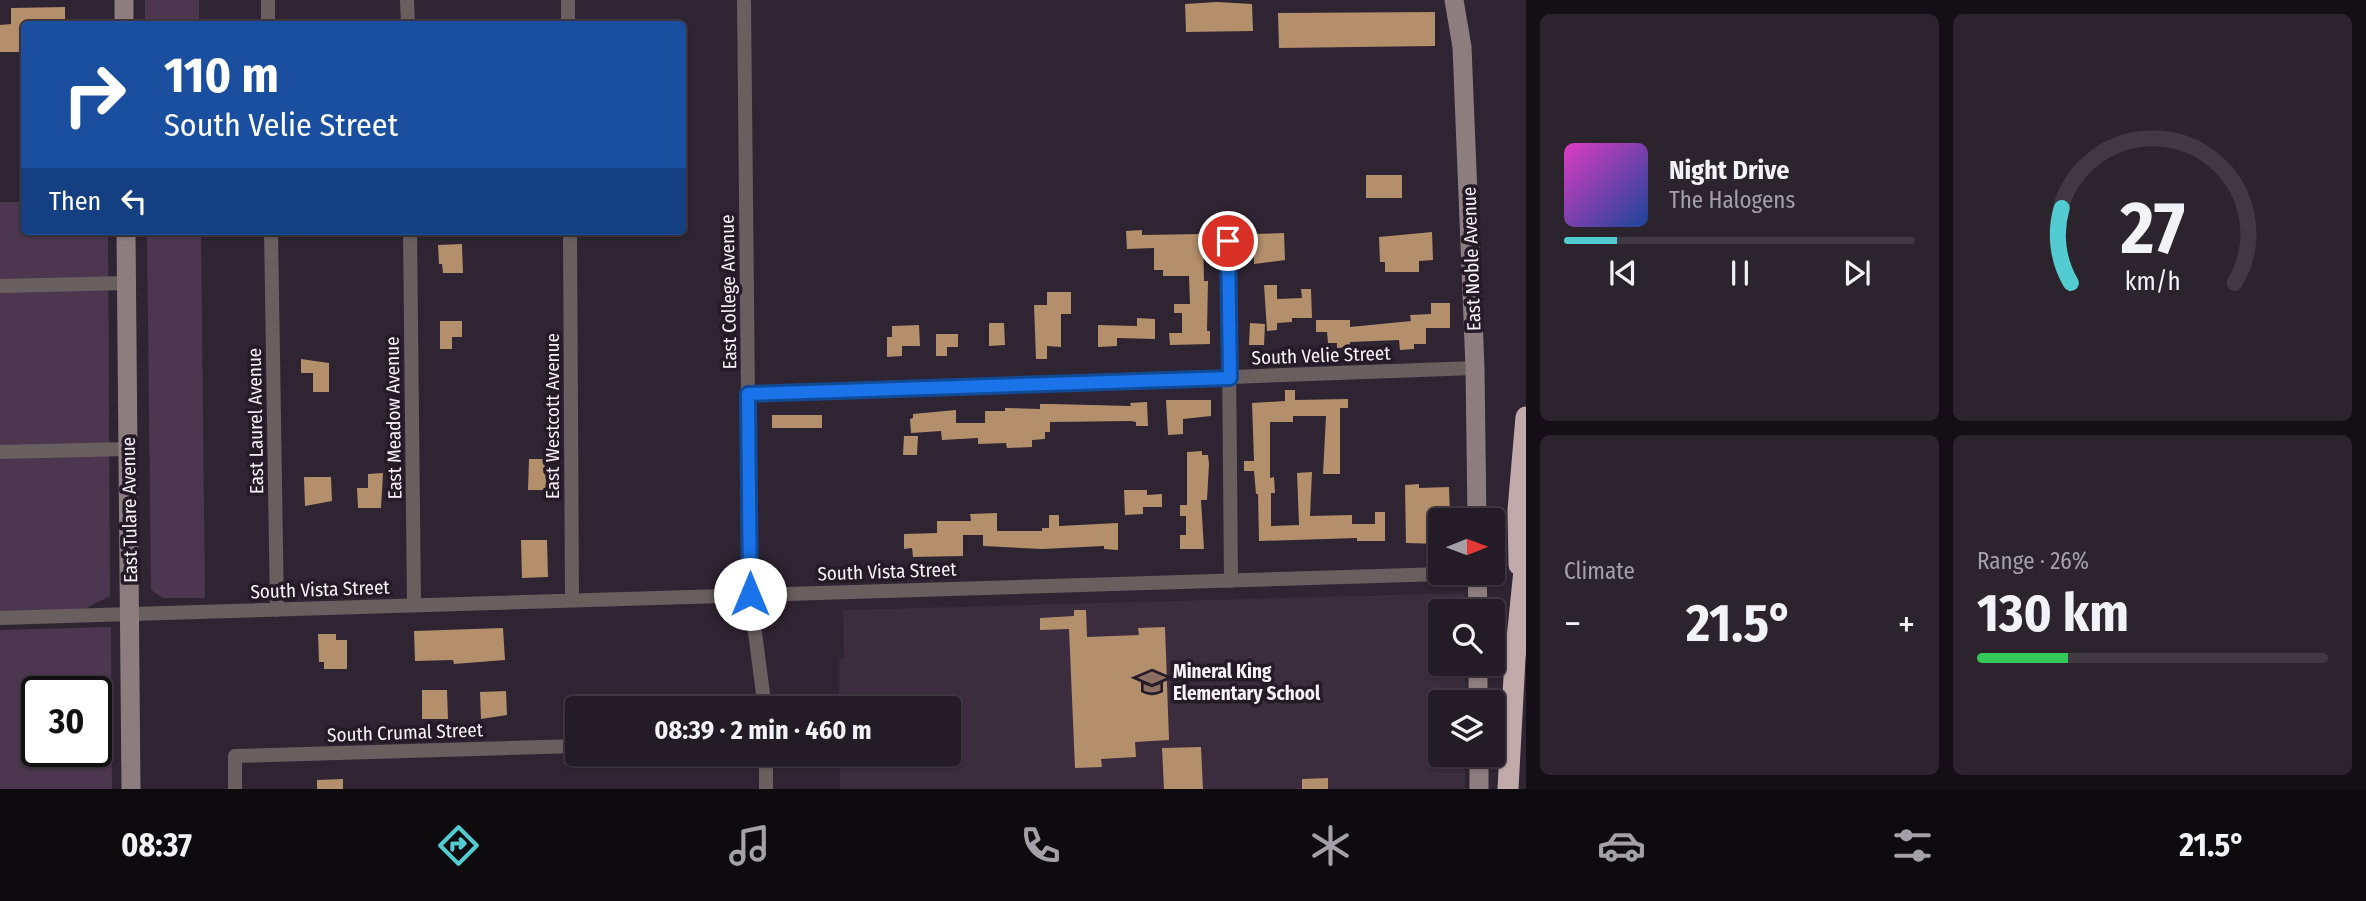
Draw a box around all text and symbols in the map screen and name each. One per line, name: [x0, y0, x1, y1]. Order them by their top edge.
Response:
text: 110 m: [164, 46, 279, 105]
icon: right: [49, 49, 140, 140]
text: South Velie Street: [164, 106, 398, 144]
text: Night Drive: [1669, 155, 1789, 186]
icon: left: [115, 182, 153, 220]
text: Then: [49, 186, 101, 217]
text: The Halogens: [1669, 186, 1795, 214]
text: 27: [2119, 186, 2185, 273]
street label: East Noble Avenue: [1457, 187, 1486, 331]
pin: [1198, 211, 1258, 271]
street label: East College Avenue: [716, 214, 741, 370]
icon: arrive: [1209, 222, 1247, 260]
icon: previous: [1604, 254, 1642, 292]
icon: pause: [1721, 254, 1759, 292]
icon: next: [1838, 254, 1876, 292]
text: km/h: [2125, 267, 2180, 297]
street label: East Westcott Avenue: [541, 333, 564, 499]
street label: East Meadow Avenue: [381, 336, 406, 500]
street label: South Velie Street: [1251, 342, 1392, 369]
street label: East Laurel Avenue: [243, 348, 268, 494]
street label: East Tulare Avenue: [117, 437, 142, 583]
north arrow: [1428, 508, 1505, 584]
map controls: [1428, 508, 1505, 767]
text: Range · 26%: [1977, 547, 2089, 575]
position arrow: [713, 557, 787, 631]
text: Climate: [1564, 557, 1635, 585]
street label: South Vista Street: [817, 558, 958, 585]
street label: South Vista Street: [250, 576, 391, 603]
text: 130 km: [1977, 582, 2129, 645]
text: 21.5°: [1686, 592, 1793, 655]
button: search: [1428, 599, 1505, 676]
text: −: [1564, 601, 1581, 647]
text: +: [1898, 601, 1915, 647]
place label: Mineral King Elementary School: [1173, 660, 1321, 705]
school or university icon: Mineral King Elementary School: [1137, 667, 1167, 697]
speed limit sign: 30: [21, 676, 112, 767]
button: layers: [1428, 690, 1505, 767]
text: 08:39 · 2 min · 460 m: [654, 715, 872, 746]
street label: South Crumal Street: [327, 718, 484, 747]
icon: directions: [434, 821, 483, 870]
icon: music: [725, 821, 774, 870]
icon: phone: [1016, 821, 1065, 870]
icon: climate: [1306, 821, 1355, 870]
icon: car: [1597, 821, 1646, 870]
icon: filters: [1888, 821, 1937, 870]
text: 08:37: [121, 826, 192, 864]
text: 21.5°: [2179, 826, 2245, 864]

